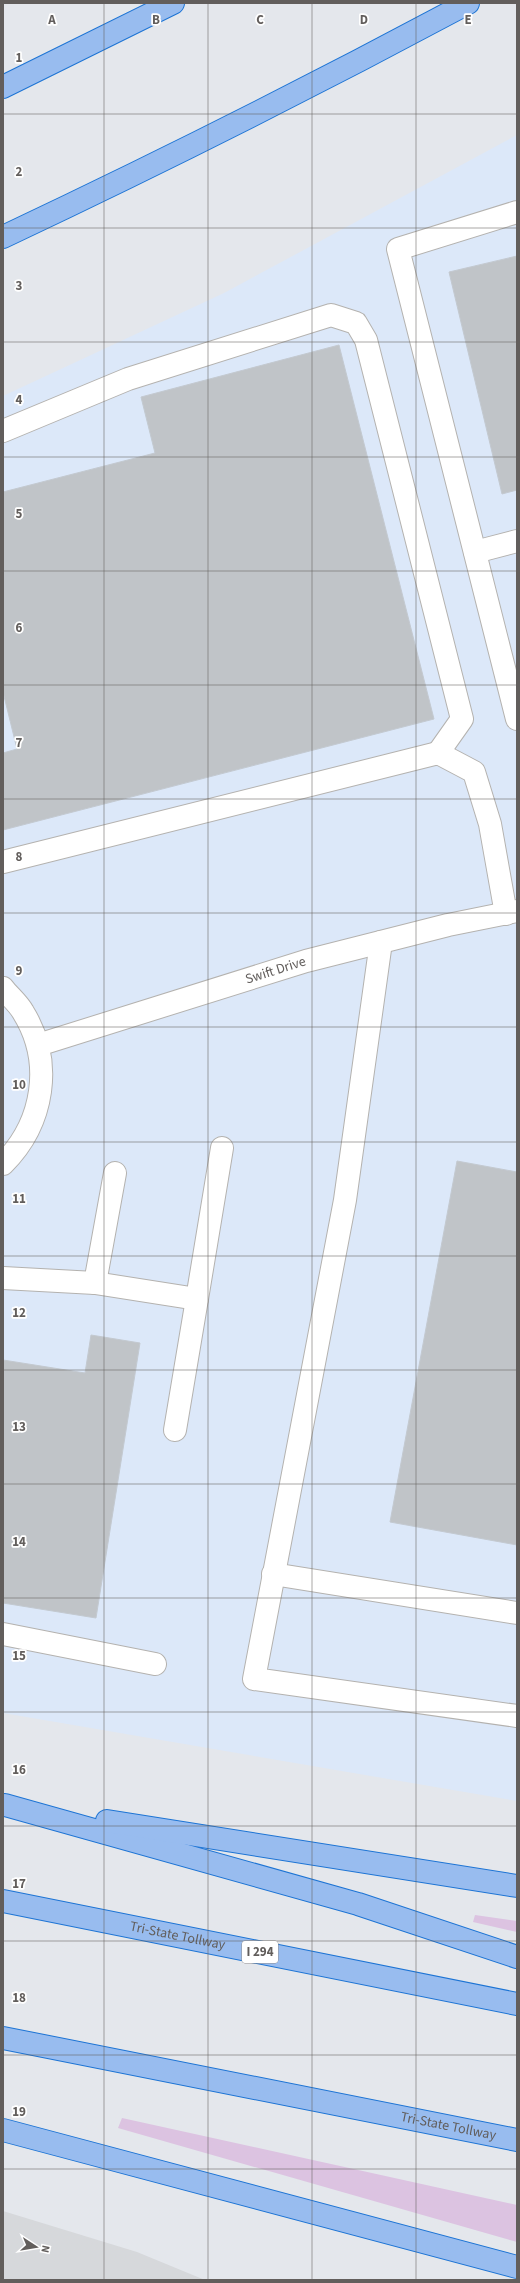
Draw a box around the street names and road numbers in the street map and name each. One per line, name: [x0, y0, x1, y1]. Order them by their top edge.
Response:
street label: Swift Drive: [243, 952, 308, 989]
street label: Tri-State Tollway: [128, 1917, 227, 1955]
road number: I 294: [242, 1941, 278, 1963]
street label: Tri-State Tollway: [399, 2107, 498, 2146]

